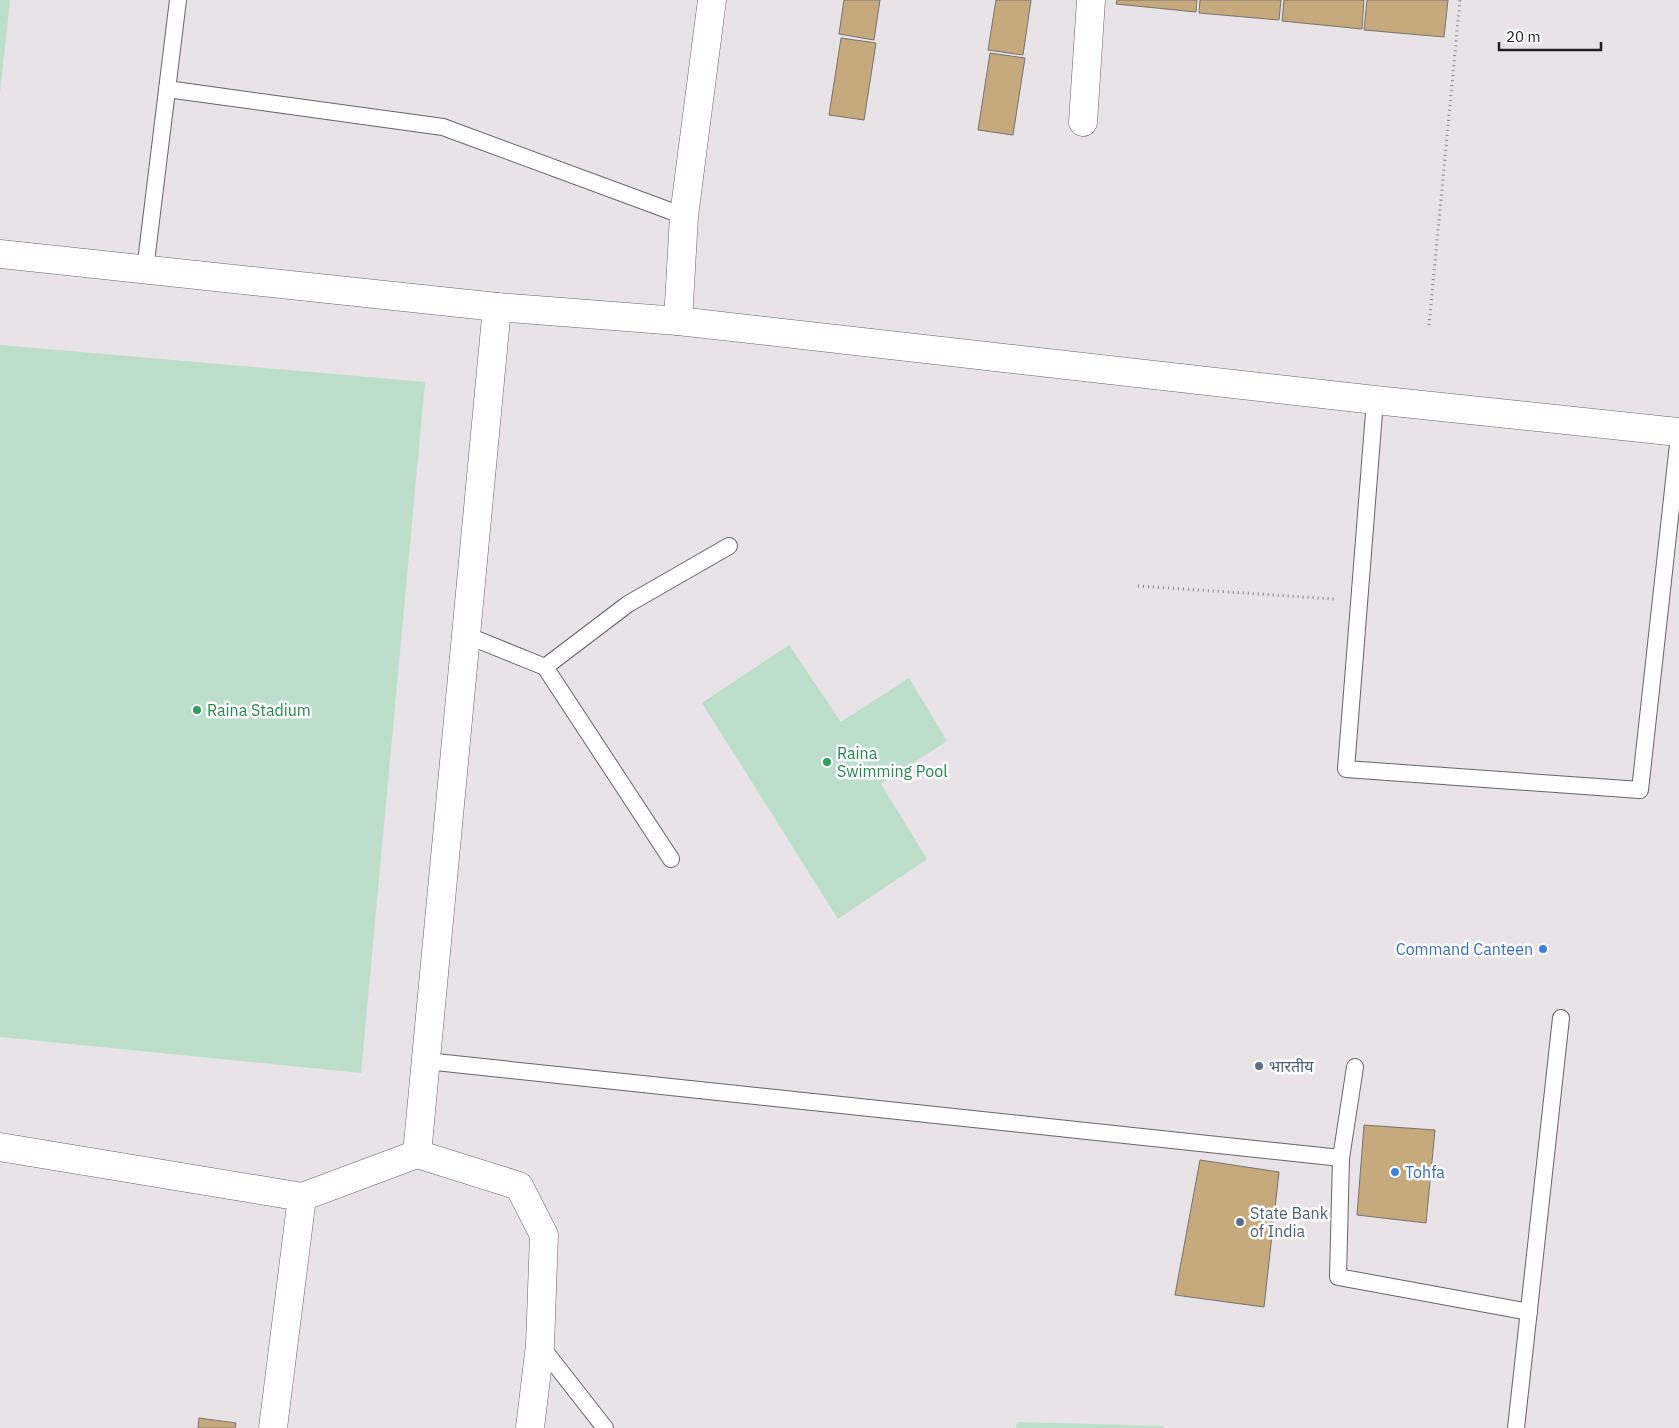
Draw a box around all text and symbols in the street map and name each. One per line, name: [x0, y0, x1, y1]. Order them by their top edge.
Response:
scale bar: [1499, 20, 1602, 52]
text: 20 m: [1506, 27, 1541, 46]
place label: Raina Stadium: [207, 700, 311, 720]
marker: Raina Stadium: [191, 704, 203, 716]
place label: Raina Swimming Pool: [837, 743, 947, 781]
marker: Raina Swimming Pool: [821, 756, 833, 768]
place label: Command Canteen: [1396, 939, 1533, 959]
marker: Command Canteen: [1537, 943, 1549, 955]
place label: भारतीय: [1269, 1056, 1314, 1076]
marker: भारतीय: [1253, 1060, 1265, 1072]
place label: Tohfa: [1405, 1162, 1445, 1182]
marker: Tohfa: [1389, 1166, 1401, 1178]
place label: State Bank of India: [1250, 1203, 1329, 1241]
marker: State Bank of India: [1234, 1216, 1246, 1228]

